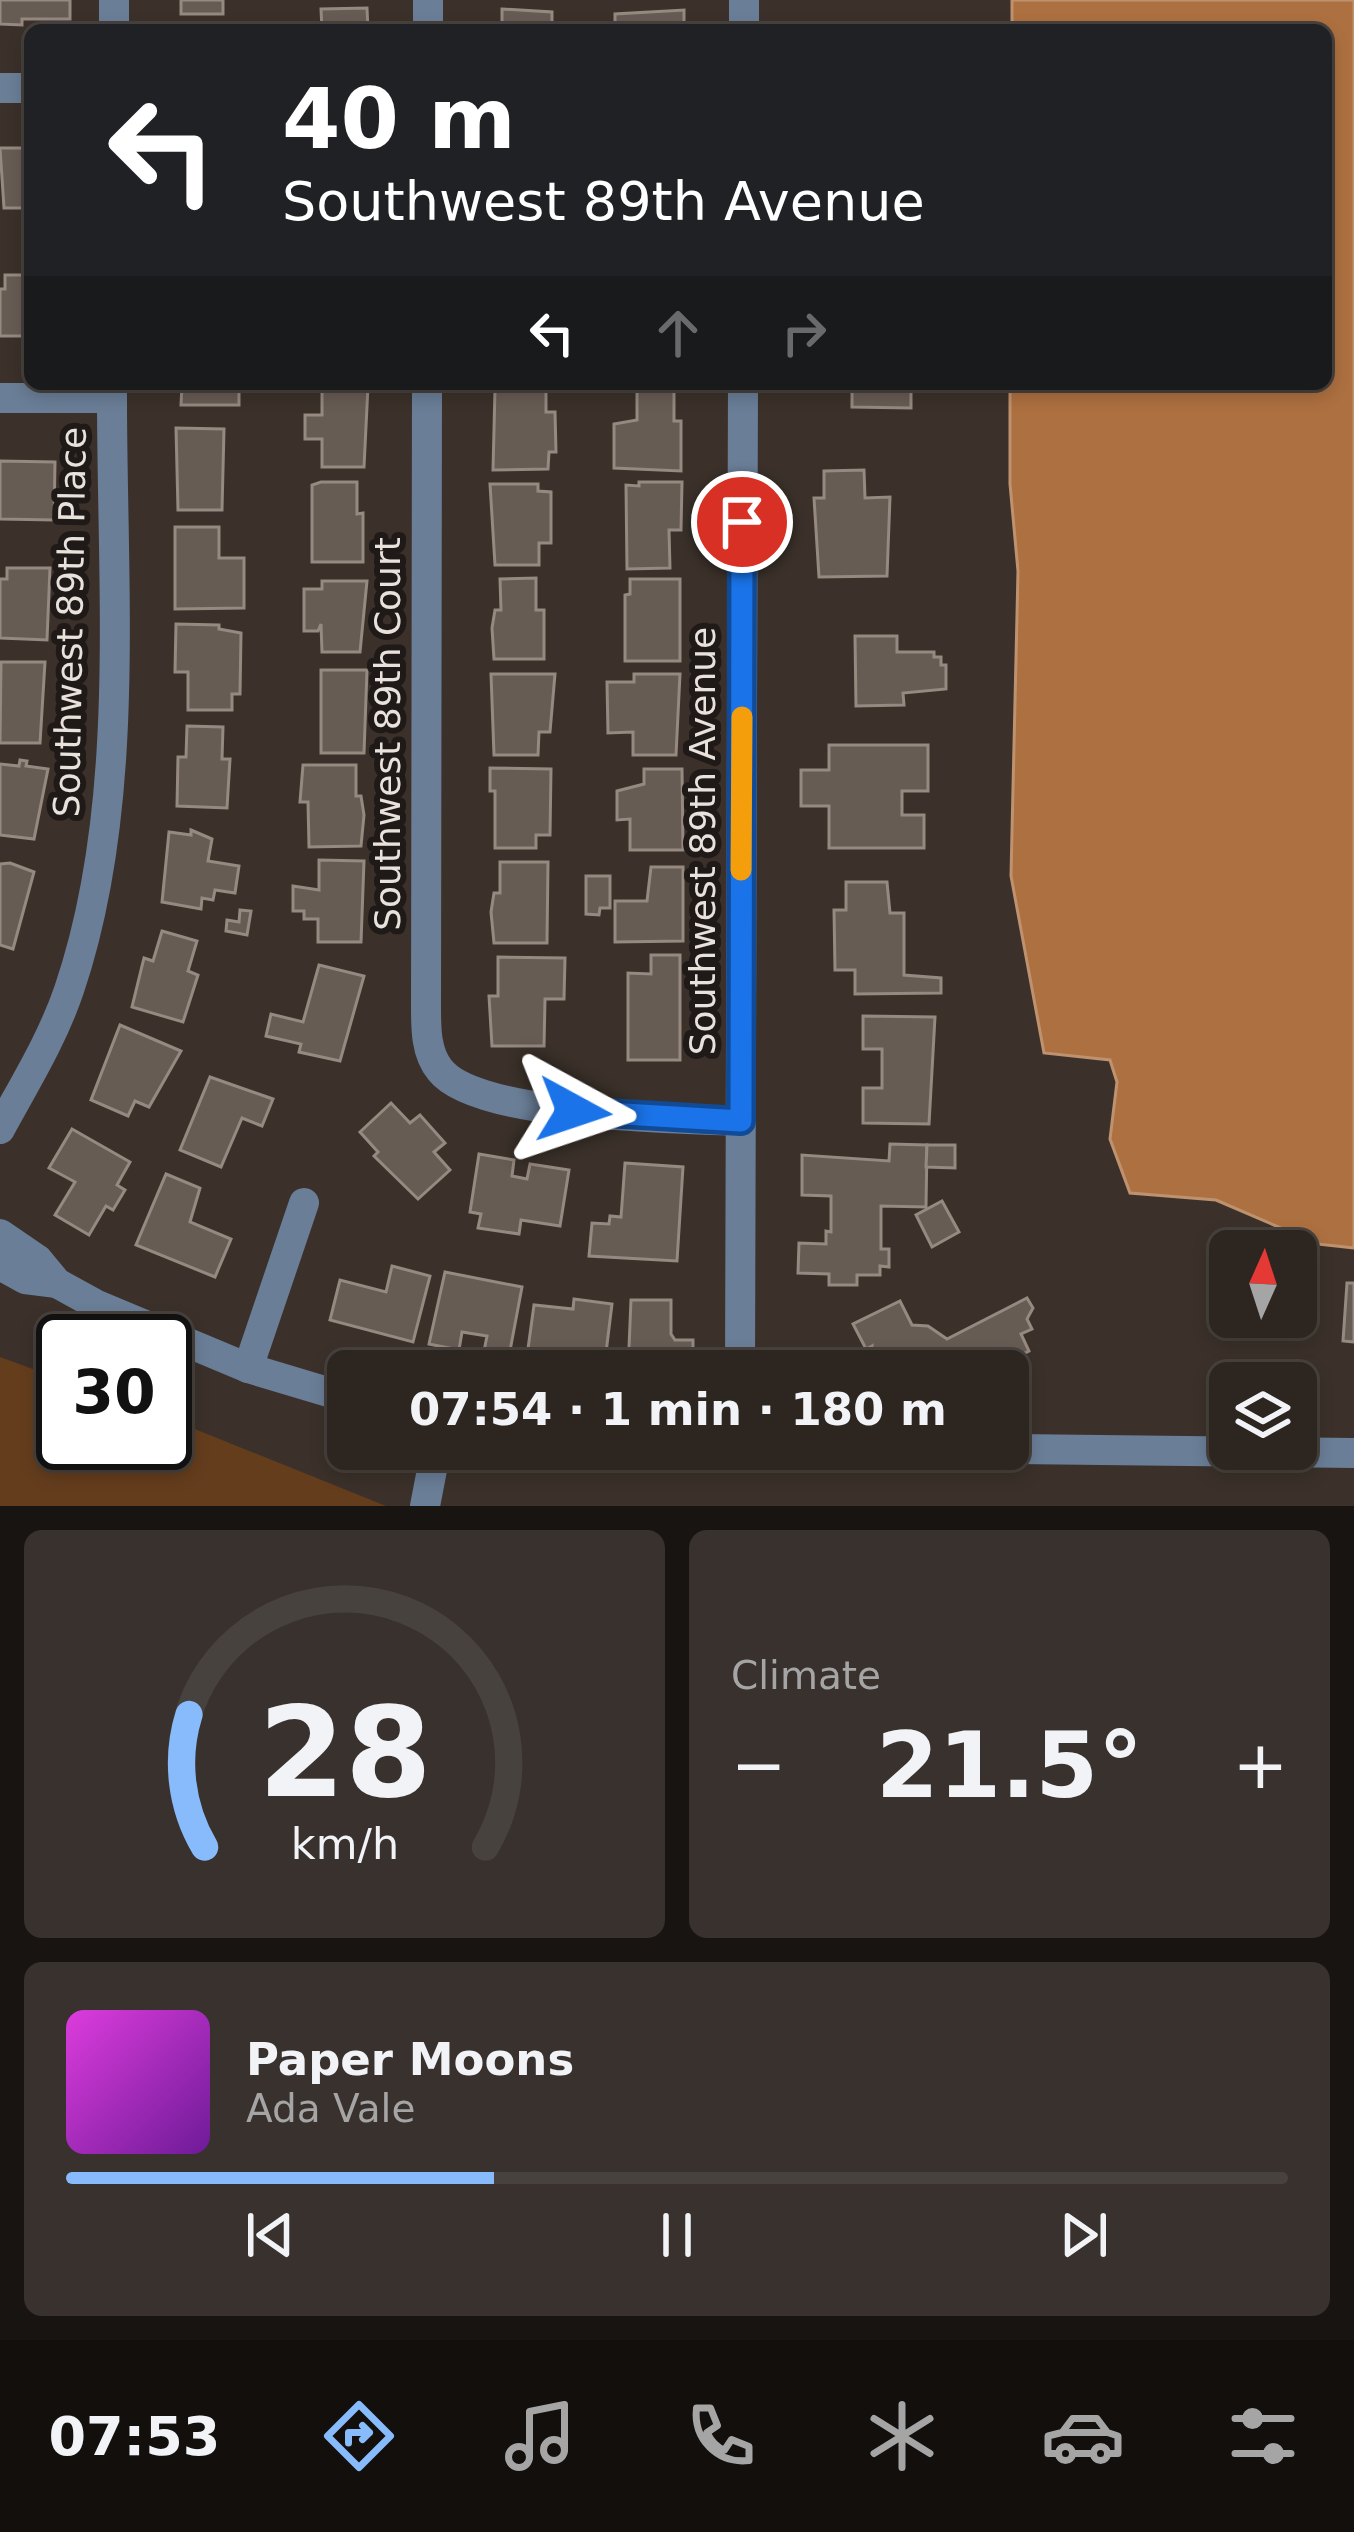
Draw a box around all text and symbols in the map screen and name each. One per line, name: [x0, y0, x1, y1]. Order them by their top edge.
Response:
text: 40 m: [282, 70, 516, 168]
icon: left: [84, 72, 240, 228]
text: Southwest 89th Avenue: [282, 170, 925, 233]
icon: left: [519, 300, 585, 366]
icon: ahead: [645, 300, 711, 366]
icon: right: [771, 300, 837, 366]
street label: Southwest 89th Place: [46, 426, 94, 818]
pin: [691, 471, 793, 573]
icon: arrive: [709, 489, 775, 555]
street label: Southwest 89th Court: [367, 537, 408, 931]
street label: Southwest 89th Avenue: [682, 627, 723, 1055]
position arrow: [511, 1048, 637, 1174]
north arrow: [1209, 1230, 1317, 1338]
map controls: [1209, 1230, 1317, 1470]
speed limit sign: 30: [36, 1314, 192, 1470]
button: layers: [1209, 1362, 1317, 1470]
text: 07:54 · 1 min · 180 m: [409, 1383, 947, 1436]
text: Climate: [731, 1653, 881, 1698]
text: 28: [258, 1680, 431, 1825]
text: 21.5°: [876, 1713, 1143, 1818]
text: −: [731, 1727, 786, 1804]
text: +: [1233, 1727, 1288, 1804]
text: km/h: [290, 1819, 399, 1869]
text: Paper Moons: [246, 2033, 574, 2086]
text: Ada Vale: [246, 2086, 415, 2131]
icon: previous: [237, 2202, 303, 2268]
icon: pause: [644, 2202, 710, 2268]
icon: next: [1051, 2202, 1117, 2268]
icon: directions: [317, 2394, 401, 2478]
icon: music: [498, 2394, 582, 2478]
icon: phone: [679, 2394, 763, 2478]
icon: climate: [860, 2394, 944, 2478]
icon: car: [1041, 2394, 1125, 2478]
icon: filters: [1221, 2394, 1305, 2478]
text: 07:53: [48, 2405, 220, 2468]

